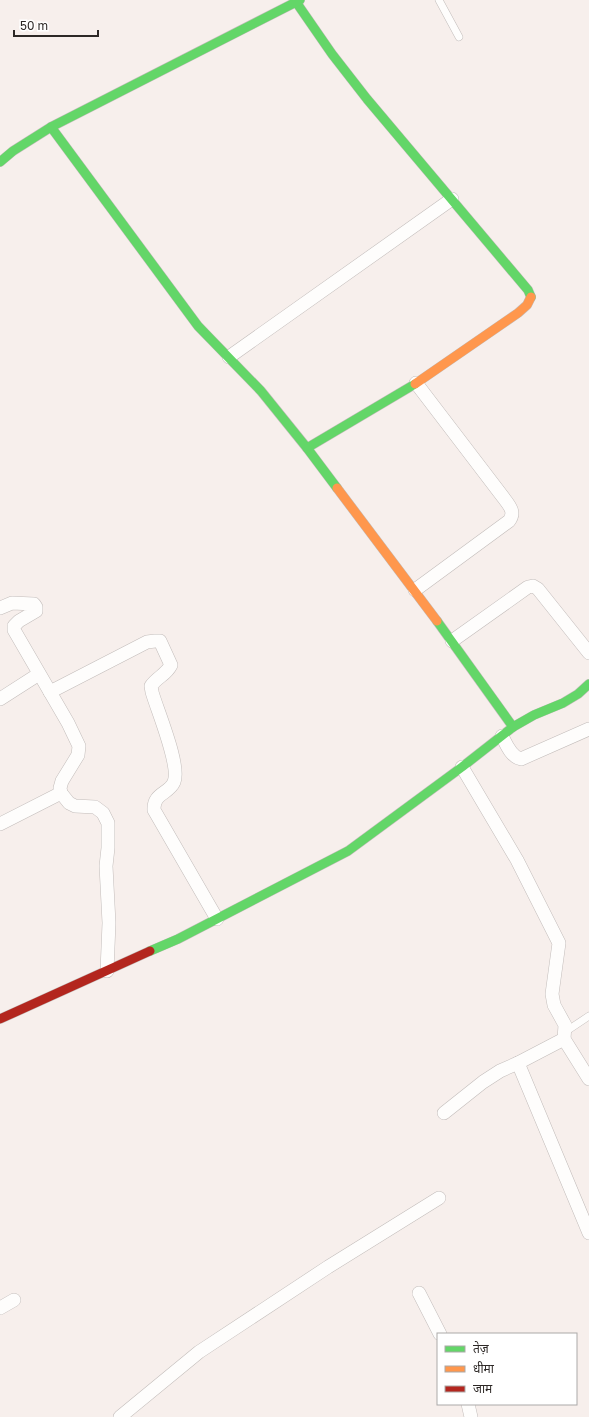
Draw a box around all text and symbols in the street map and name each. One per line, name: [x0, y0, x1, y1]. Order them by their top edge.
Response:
scale bar: [14, 12, 98, 38]
text: 50 m: [20, 18, 48, 33]
legend: [437, 1333, 577, 1405]
text: तेज़: [473, 1341, 490, 1356]
text: धीमा: [473, 1361, 495, 1376]
text: जाम: [473, 1381, 493, 1396]

